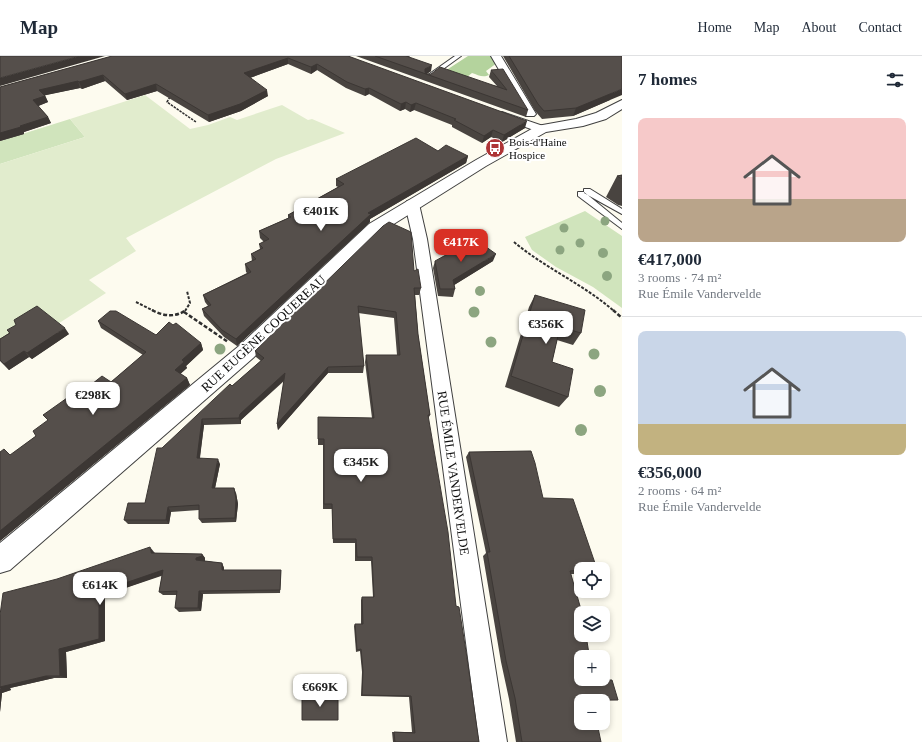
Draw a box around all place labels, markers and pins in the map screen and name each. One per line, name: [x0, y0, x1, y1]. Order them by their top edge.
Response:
place label: Bois-d'Haine Hospice: [509, 136, 567, 161]
bus stop icon: Bois-d'Haine Hospice: [484, 137, 506, 159]
pin: €401K: [293, 198, 349, 232]
pin: €417K: [433, 229, 489, 263]
pin: €356K: [518, 311, 574, 345]
pin: €298K: [65, 382, 121, 416]
pin: €345K: [333, 449, 389, 483]
pin: €614K: [72, 572, 128, 606]
pin: €669K: [292, 674, 348, 708]

